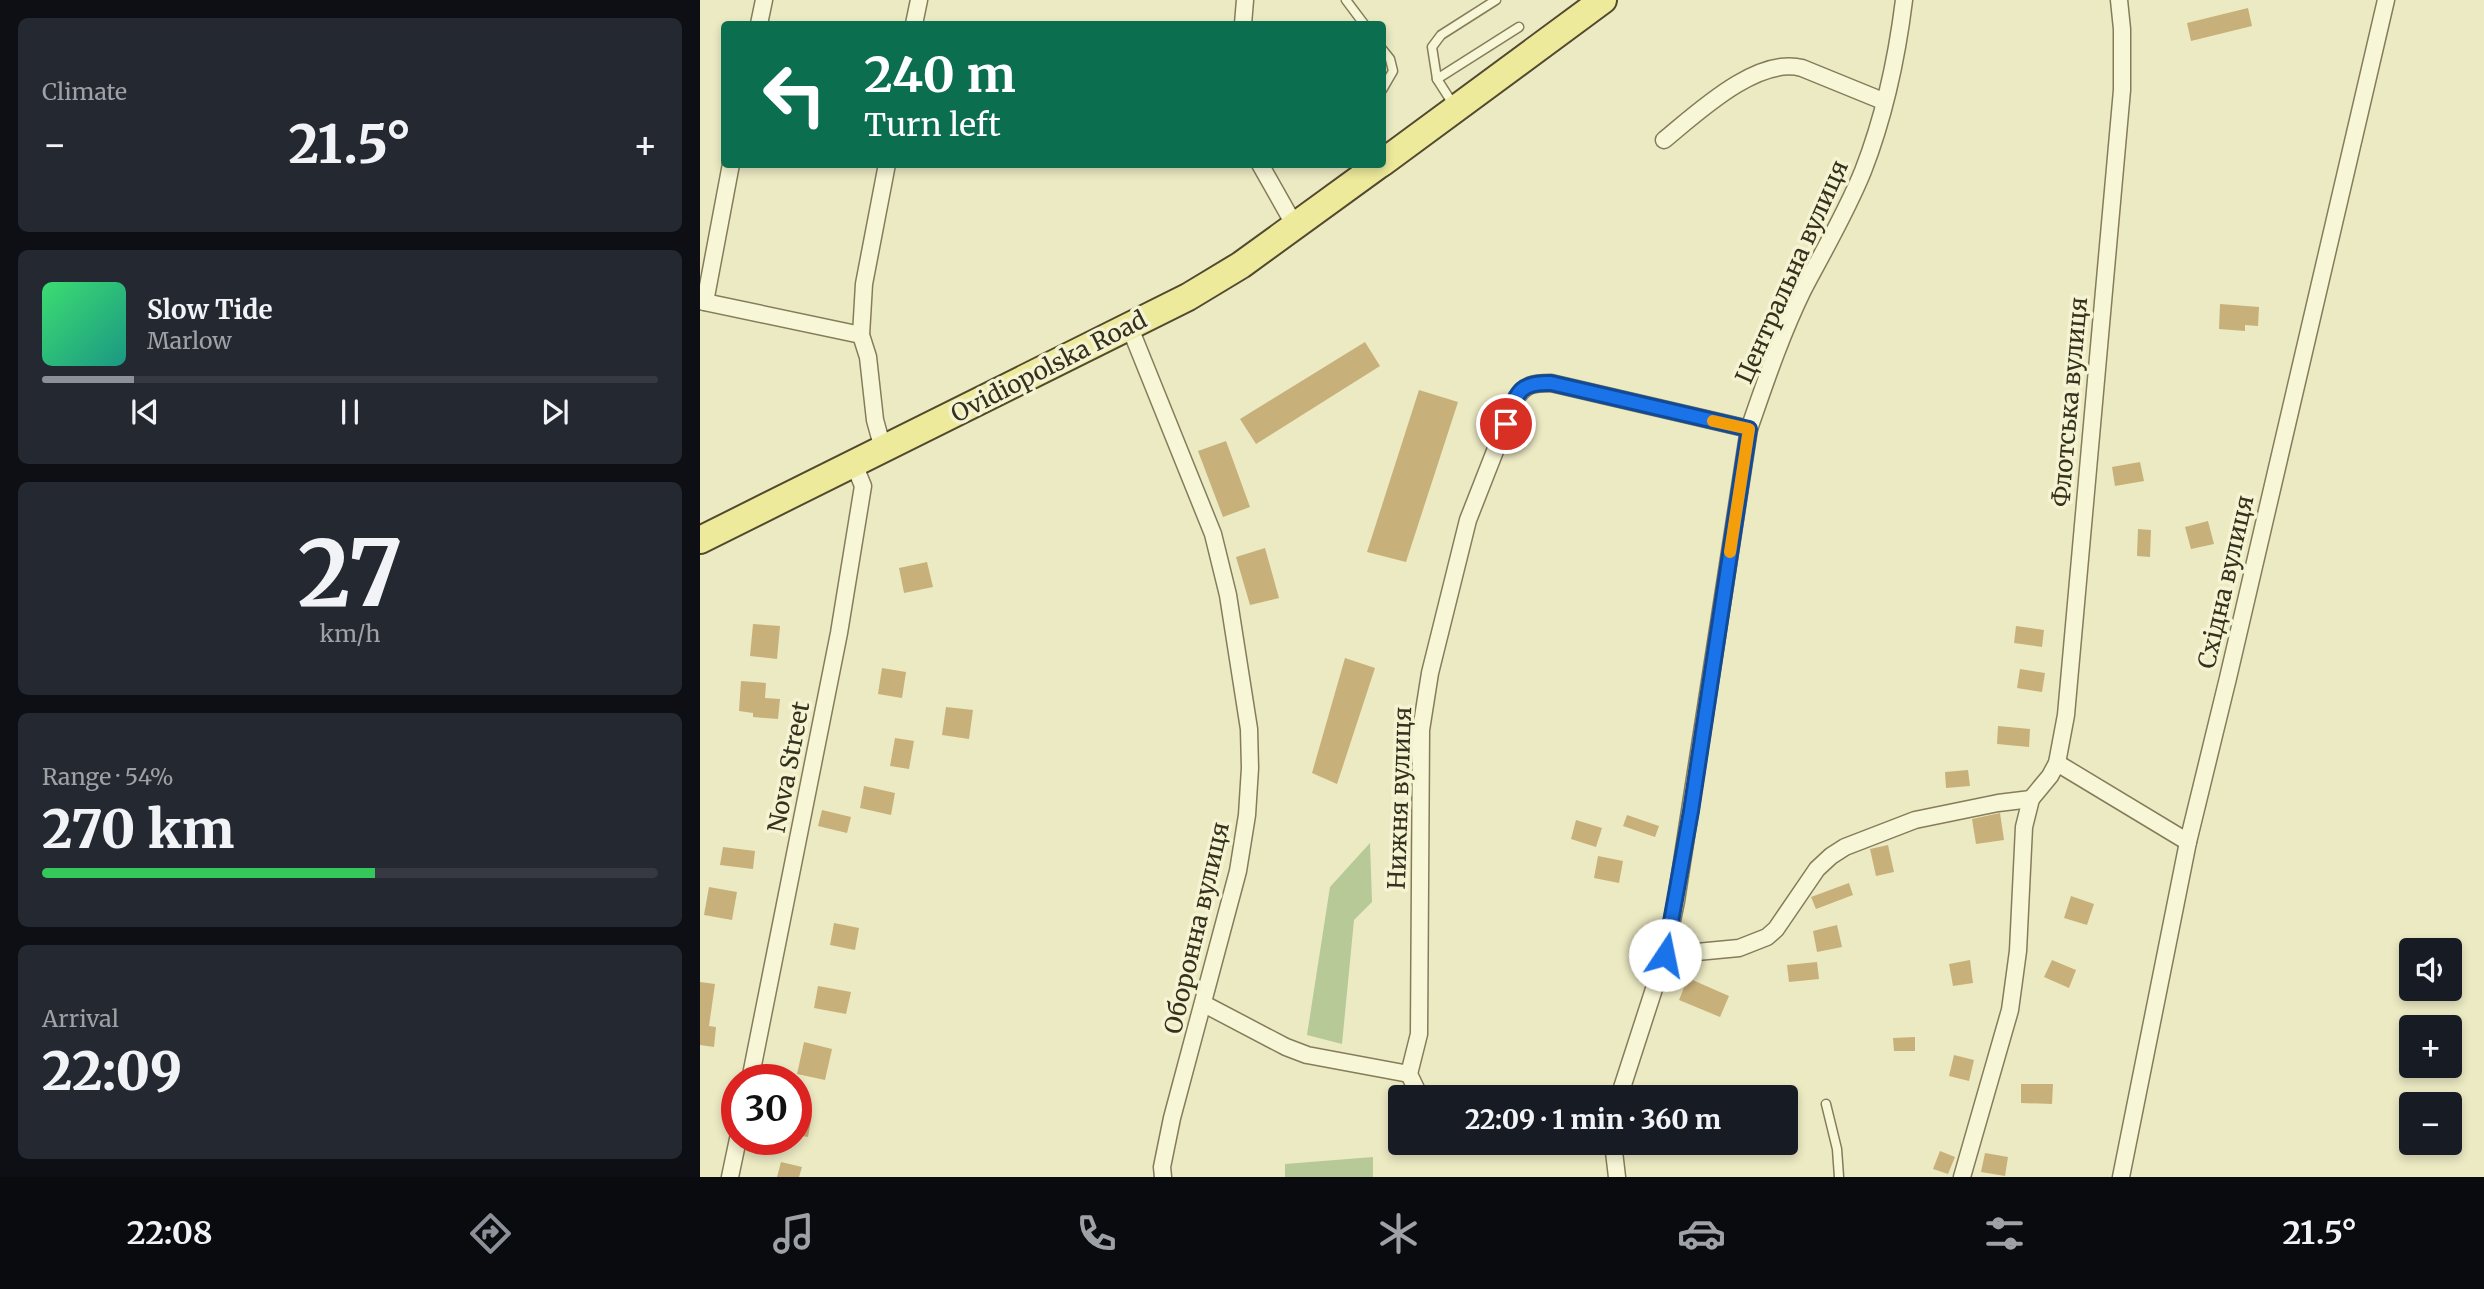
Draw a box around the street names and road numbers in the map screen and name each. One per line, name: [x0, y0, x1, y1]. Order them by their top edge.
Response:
street label: Центральна вулиця: [1728, 155, 1855, 388]
street label: Флотська вулиця: [2045, 296, 2094, 508]
street label: Ovidiopolska Road: [946, 304, 1152, 429]
street label: Східна вулиця: [2191, 492, 2260, 671]
street label: Nova Street: [761, 698, 817, 835]
street label: Нижня вулиця: [1381, 706, 1418, 890]
street label: Оборонна вулиця: [1157, 819, 1236, 1037]

